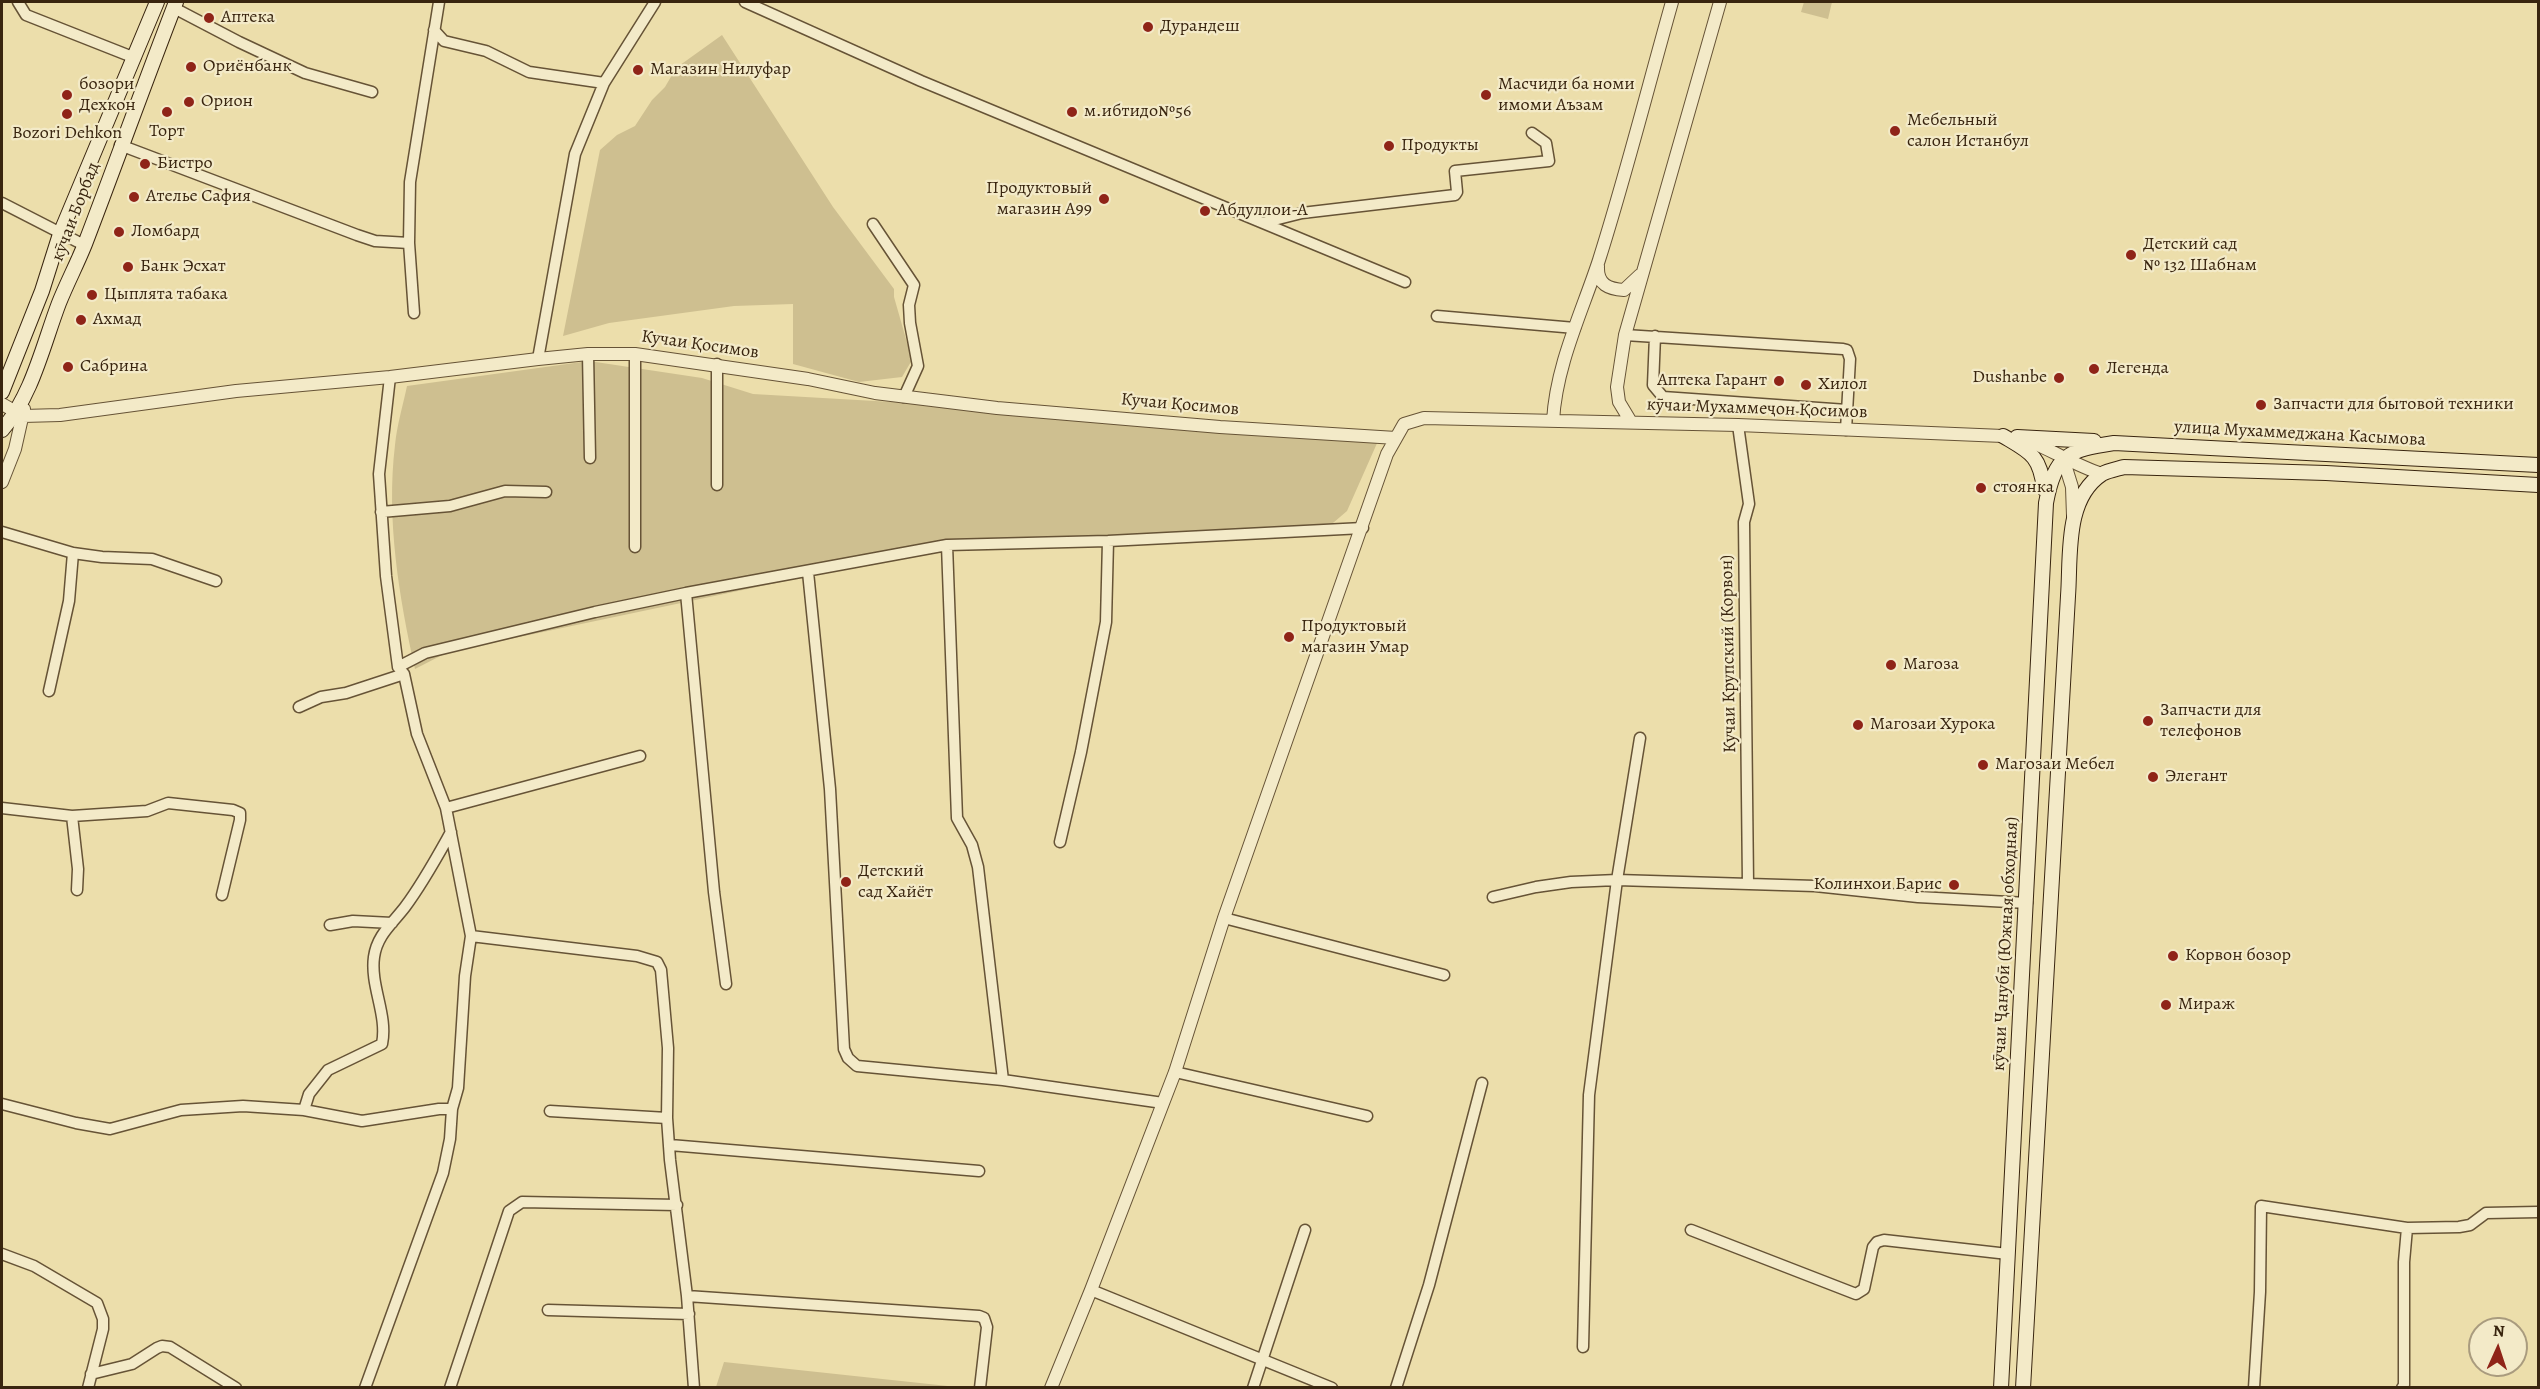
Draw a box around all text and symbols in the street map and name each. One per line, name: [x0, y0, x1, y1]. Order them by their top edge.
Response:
place label: Аптека: [221, 7, 275, 29]
marker: Аптека: [202, 11, 216, 25]
place label: Дурандеш: [1160, 16, 1240, 38]
marker: Дурандеш: [1141, 20, 1155, 34]
place label: Ориёнбанк: [203, 56, 292, 78]
place label: Магазин Нилуфар: [650, 59, 791, 81]
marker: Ориёнбанк: [184, 60, 198, 74]
marker: Магазин Нилуфар: [631, 63, 645, 77]
place label: бозори Дехкон: [79, 74, 136, 116]
place label: Масчиди ба номи имоми Аъзам: [1498, 74, 1635, 116]
marker: бозори Дехкон: [60, 88, 74, 102]
marker: Масчиди ба номи имоми Аъзам: [1479, 88, 1493, 102]
place label: Орион: [201, 91, 253, 113]
marker: Орион: [182, 95, 196, 109]
place label: м.ибтидо№56: [1084, 101, 1191, 123]
marker: Торт: [160, 105, 174, 119]
marker: м.ибтидо№56: [1065, 105, 1079, 119]
marker: Bozori Dehkon: [60, 107, 74, 121]
place label: Мебельный салон Истанбул: [1907, 110, 2029, 152]
place label: Торт: [149, 121, 185, 143]
place label: Bozori Dehkon: [12, 123, 122, 145]
marker: Мебельный салон Истанбул: [1888, 124, 1902, 138]
place label: Продукты: [1401, 135, 1479, 157]
marker: Продукты: [1382, 139, 1396, 153]
place label: Бистро: [157, 153, 213, 175]
marker: Бистро: [138, 157, 152, 171]
street label: кӯчаи Борбад: [47, 159, 105, 265]
place label: Продуктовый магазин А99: [986, 178, 1092, 220]
place label: Ателье Сафия: [146, 186, 251, 208]
marker: Ателье Сафия: [127, 190, 141, 204]
marker: Продуктовый магазин А99: [1097, 192, 1111, 206]
place label: Абдуллои-А: [1217, 200, 1308, 222]
marker: Абдуллои-А: [1198, 204, 1212, 218]
place label: Ломбард: [131, 221, 200, 243]
marker: Ломбард: [112, 225, 126, 239]
place label: Детский сад № 132 Шабнам: [2143, 234, 2257, 276]
marker: Детский сад № 132 Шабнам: [2124, 248, 2138, 262]
place label: Банк Эсхат: [140, 256, 226, 278]
marker: Банк Эсхат: [121, 260, 135, 274]
place label: Цыплята табака: [104, 284, 228, 306]
marker: Цыплята табака: [85, 288, 99, 302]
place label: Ахмад: [93, 309, 142, 331]
marker: Ахмад: [74, 313, 88, 327]
street label: Кучаи Қосимов: [640, 326, 760, 364]
place label: Сабрина: [80, 356, 148, 378]
place label: Легенда: [2106, 358, 2169, 380]
marker: Сабрина: [61, 360, 75, 374]
marker: Легенда: [2087, 362, 2101, 376]
place label: Dushanbe: [1972, 367, 2047, 389]
place label: Аптека Гарант: [1657, 370, 1767, 392]
marker: Dushanbe: [2052, 371, 2066, 385]
marker: Аптека Гарант: [1772, 374, 1786, 388]
place label: Хилол: [1818, 374, 1867, 396]
marker: Хилол: [1799, 378, 1813, 392]
street label: Кучаи Қосимов: [1120, 389, 1240, 421]
street label: кӯчаи Мухаммеҷон Қосимов: [1646, 394, 1868, 424]
place label: Запчасти для бытовой техники: [2273, 394, 2514, 416]
marker: Запчасти для бытовой техники: [2254, 398, 2268, 412]
street label: улица Мухаммеджана Касымова: [2174, 417, 2426, 451]
place label: стоянка: [1993, 477, 2054, 499]
marker: стоянка: [1974, 481, 1988, 495]
street label: Кучаи Крупский (Корвон): [1716, 555, 1742, 753]
place label: Продуктовый магазин Умар: [1301, 616, 1409, 658]
marker: Продуктовый магазин Умар: [1282, 630, 1296, 644]
place label: Магоза: [1903, 654, 1959, 676]
marker: Магоза: [1884, 658, 1898, 672]
place label: Запчасти для телефонов: [2160, 700, 2261, 742]
place label: Магозаи Хурока: [1870, 714, 1995, 736]
marker: Запчасти для телефонов: [2141, 714, 2155, 728]
marker: Магозаи Хурока: [1851, 718, 1865, 732]
place label: Магозаи Мебел: [1995, 754, 2115, 776]
marker: Магозаи Мебел: [1976, 758, 1990, 772]
place label: Элегант: [2165, 766, 2228, 788]
marker: Элегант: [2146, 770, 2160, 784]
street label: кӯчаи Ҷанубӣ (Южная обходная): [1989, 816, 2023, 1072]
place label: Детский сад Хайёт: [858, 861, 933, 904]
place label: Колинхои Барис: [1813, 874, 1942, 896]
marker: Детский сад Хайёт: [839, 875, 853, 889]
marker: Колинхои Барис: [1947, 878, 1961, 892]
place label: Корвон бозор: [2185, 945, 2291, 967]
marker: Корвон бозор: [2166, 949, 2180, 963]
place label: Мираж: [2178, 994, 2235, 1016]
marker: Мираж: [2159, 998, 2173, 1012]
north arrow: [2468, 1317, 2528, 1377]
text: N: [2492, 1320, 2505, 1342]

